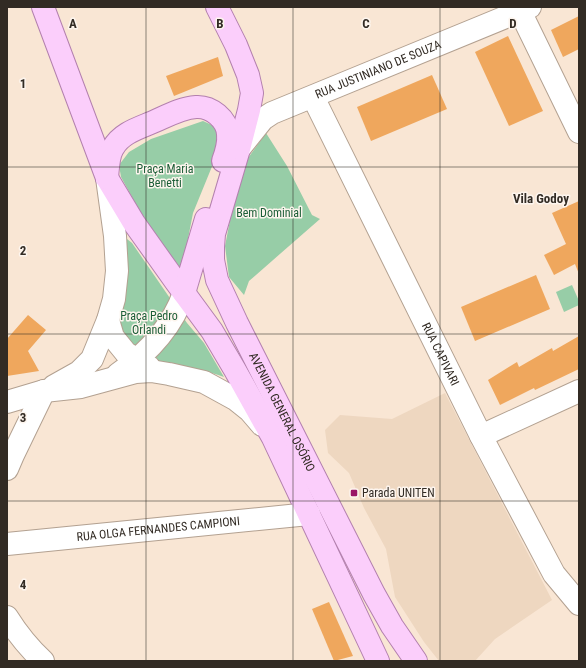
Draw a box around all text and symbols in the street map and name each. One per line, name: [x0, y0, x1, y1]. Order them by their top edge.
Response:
text: A: [69, 16, 77, 31]
text: B: [216, 16, 224, 31]
text: C: [362, 16, 370, 31]
text: D: [509, 16, 517, 31]
street label: RUA JUSTINIANO DE SOUZA: [313, 37, 443, 101]
text: 1: [20, 76, 26, 91]
park label: Praça Maria Benetti: [137, 162, 194, 190]
district label: Vila Godoy: [513, 191, 569, 206]
park label: Bem Dominial: [236, 206, 302, 220]
text: 2: [20, 243, 27, 258]
park label: Praça Pedro Orlandi: [120, 309, 178, 337]
street label: RUA CAPIVARI: [419, 320, 462, 388]
street label: AVENIDA GENERAL OSÓRIO: [246, 350, 318, 474]
text: 3: [20, 410, 26, 425]
place label: Parada UNITEN: [362, 486, 435, 500]
marker: Parada UNITEN: [349, 488, 359, 498]
street label: RUA OLGA FERNANDES CAMPIONI: [76, 514, 241, 544]
text: 4: [20, 577, 27, 592]

